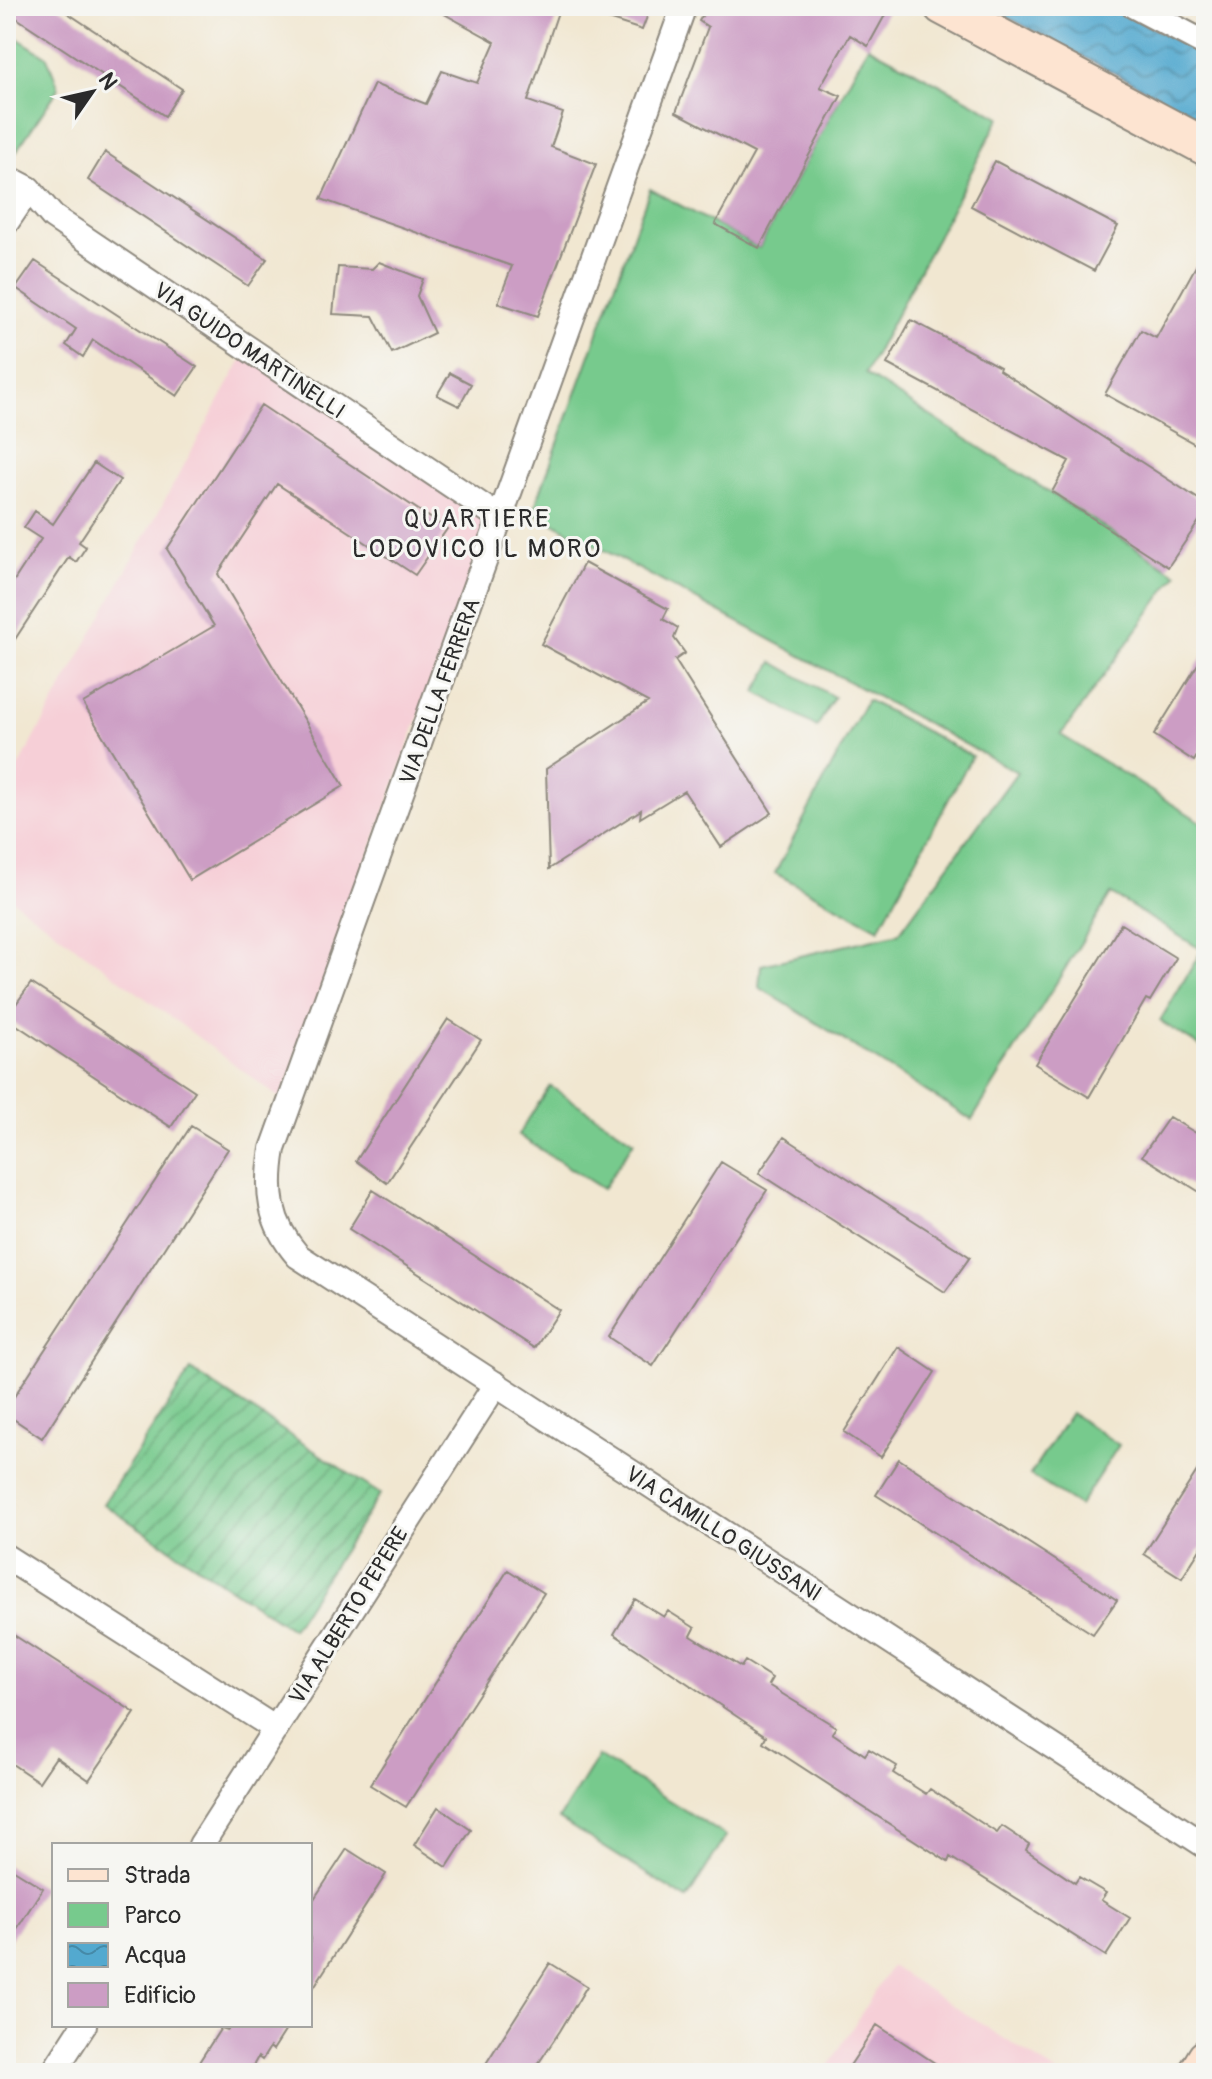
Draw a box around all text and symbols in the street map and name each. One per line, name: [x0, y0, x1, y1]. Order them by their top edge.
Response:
north arrow: [52, 52, 132, 132]
text: N: [92, 67, 124, 95]
street label: VIA GUIDO MARTINELLI: [148, 276, 351, 425]
district label: QUARTIERE LODOVICO IL MORO: [352, 503, 602, 565]
street label: VIA DELLA FERRERA: [393, 594, 487, 788]
street label: VIA CAMILLO GIUSSANI: [620, 1460, 827, 1608]
street label: VIA ALBERTO PEPERE: [283, 1522, 415, 1709]
legend: [52, 1843, 312, 2027]
text: Strada: [124, 1861, 190, 1890]
text: Parco: [124, 1901, 181, 1930]
text: Acqua: [124, 1941, 186, 1970]
text: Edificio: [124, 1981, 196, 2010]

